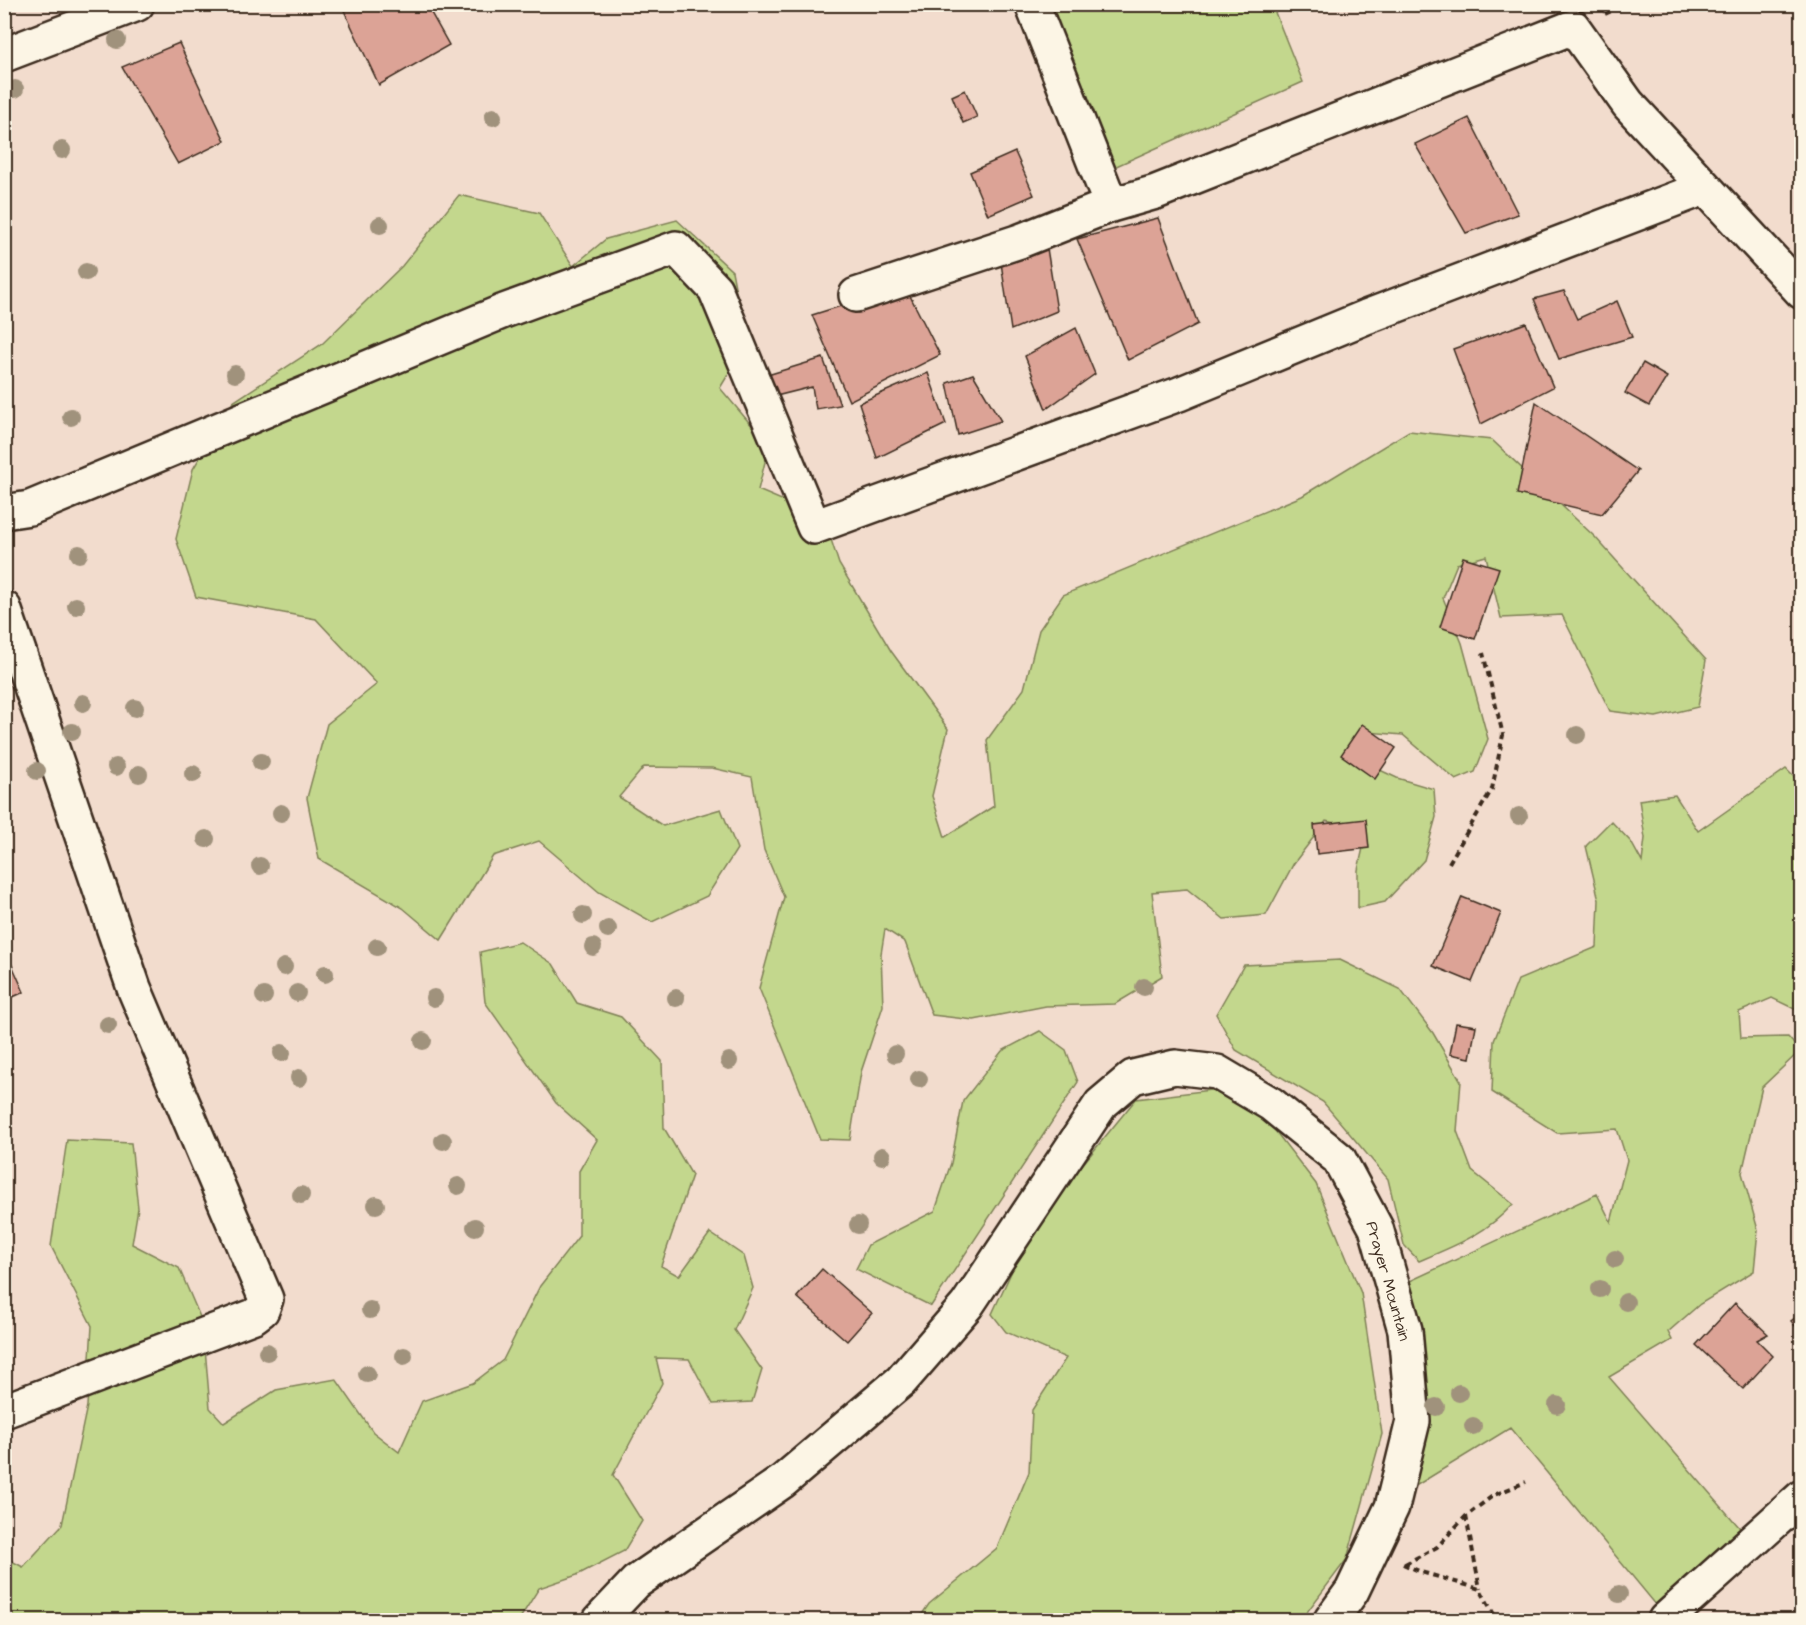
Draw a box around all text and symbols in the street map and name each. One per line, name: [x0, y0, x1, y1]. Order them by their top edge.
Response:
street label: Prayer Mountain: [1359, 1219, 1416, 1344]

